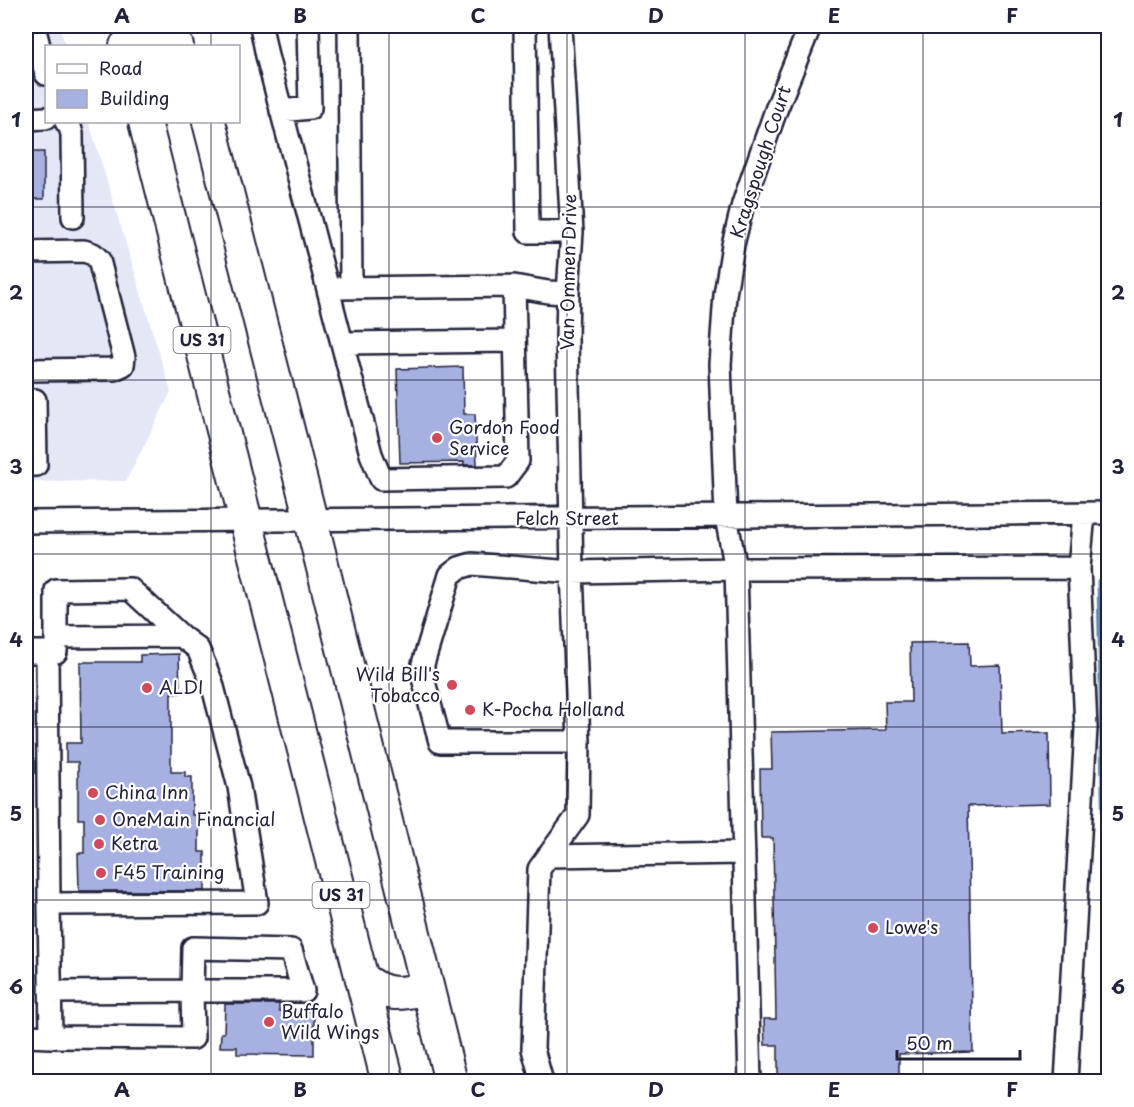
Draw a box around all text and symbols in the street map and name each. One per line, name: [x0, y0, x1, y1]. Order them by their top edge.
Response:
text: A: [114, 0, 130, 30]
text: B: [293, 0, 307, 30]
text: C: [470, 0, 486, 30]
text: D: [648, 0, 664, 30]
text: E: [828, 0, 840, 30]
text: F: [1006, 0, 1018, 30]
legend: [45, 45, 240, 123]
text: Road: [99, 54, 143, 81]
street label: Kragspough Court: [722, 82, 797, 241]
text: Building: [99, 84, 169, 111]
text: 1: [11, 104, 21, 134]
text: 1: [1113, 104, 1123, 134]
street label: Van Ommen Drive: [553, 193, 582, 350]
text: 2: [9, 277, 23, 307]
text: 2: [1111, 277, 1125, 307]
road number: US 31: [174, 327, 230, 353]
place label: Gordon Food Service: [449, 413, 560, 461]
marker: Gordon Food Service: [430, 431, 444, 445]
text: 3: [9, 451, 23, 481]
text: 3: [1111, 451, 1125, 481]
street label: Felch Street: [515, 504, 619, 531]
text: 4: [9, 624, 23, 654]
text: 4: [1111, 624, 1125, 654]
place label: Wild Bill's Tobacco: [356, 660, 440, 708]
place label: ALDI: [159, 673, 204, 700]
marker: Wild Bill's Tobacco: [445, 678, 459, 692]
marker: ALDI: [140, 681, 154, 695]
place label: K-Pocha Holland: [482, 695, 625, 722]
marker: K-Pocha Holland: [463, 703, 477, 717]
place label: China Inn: [105, 778, 189, 805]
marker: China Inn: [86, 786, 100, 800]
text: 5: [10, 798, 22, 828]
text: 5: [1112, 798, 1124, 828]
place label: OneMain Financial: [112, 805, 275, 832]
marker: OneMain Financial: [93, 813, 107, 827]
place label: Ketra: [111, 829, 158, 856]
marker: Ketra: [92, 837, 106, 851]
place label: F45 Training: [113, 858, 224, 885]
marker: F45 Training: [94, 866, 108, 880]
road number: US 31: [312, 882, 370, 908]
place label: Lowe's: [885, 913, 938, 940]
marker: Lowe's: [866, 921, 880, 935]
text: 6: [9, 971, 23, 1001]
text: 6: [1111, 971, 1125, 1001]
place label: Buffalo Wild Wings: [281, 997, 379, 1045]
marker: Buffalo Wild Wings: [262, 1015, 276, 1029]
scale bar: [897, 1023, 1020, 1061]
text: 50 m: [906, 1029, 953, 1056]
text: A: [114, 1074, 130, 1104]
text: B: [293, 1074, 307, 1104]
text: C: [470, 1074, 486, 1104]
text: D: [648, 1074, 664, 1104]
text: E: [828, 1074, 840, 1104]
text: F: [1006, 1074, 1018, 1104]

